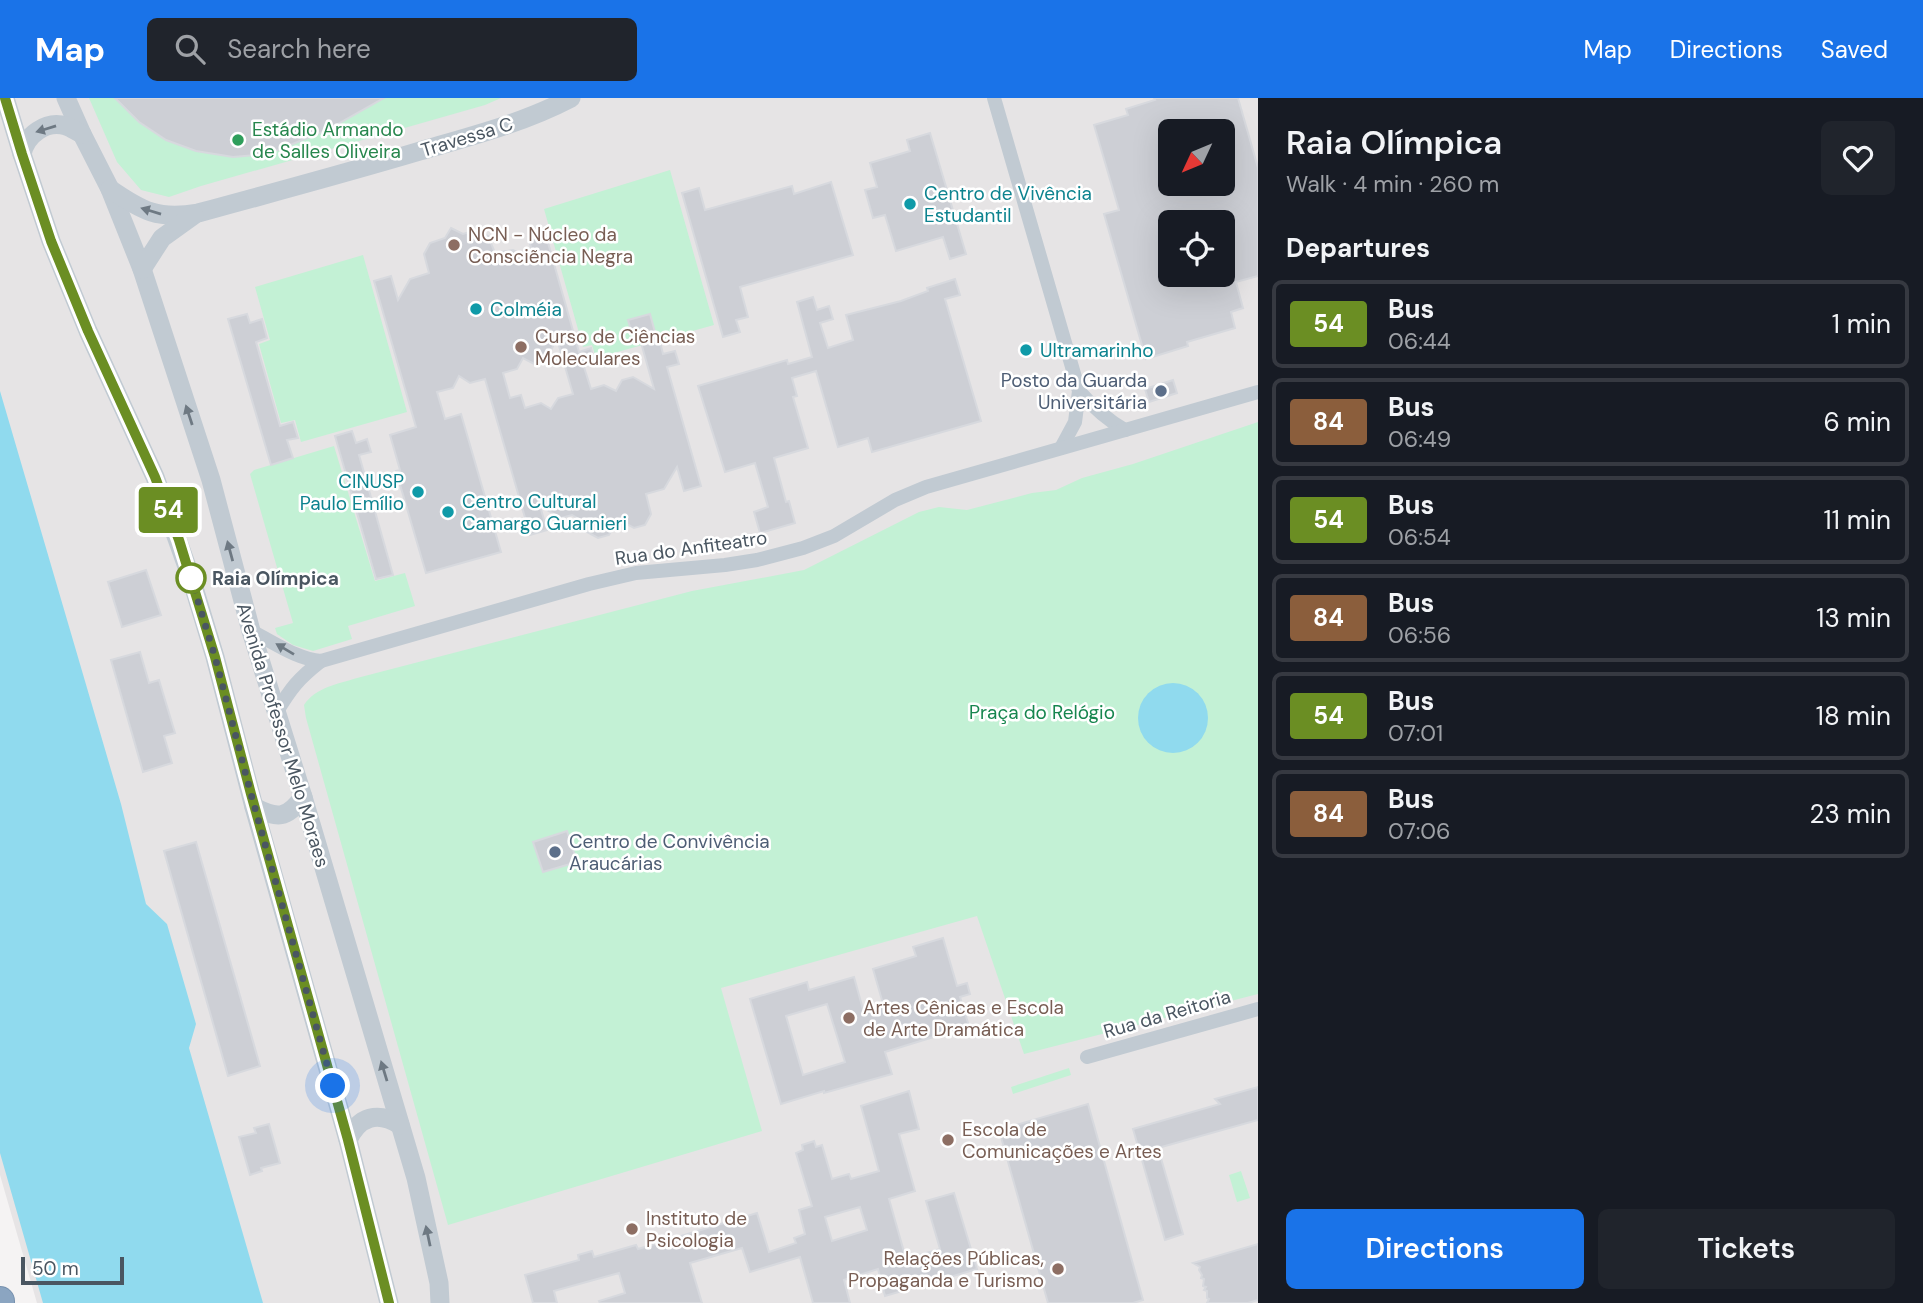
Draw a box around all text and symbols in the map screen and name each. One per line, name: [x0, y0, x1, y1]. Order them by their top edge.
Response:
search box: [147, 18, 637, 81]
text: Map: [35, 28, 105, 71]
icon: search: [171, 30, 209, 68]
text: Search here: [227, 32, 371, 66]
text: Map: [1584, 34, 1632, 65]
text: Directions: [1670, 34, 1783, 65]
text: Saved: [1821, 34, 1888, 65]
street label: Travessa C: [418, 111, 516, 163]
place label: Estádio Armando de Salles Oliveira: [252, 117, 403, 164]
north arrow: [1158, 119, 1236, 196]
map controls: [1158, 119, 1235, 287]
text: Raia Olímpica: [1286, 121, 1502, 164]
button: heart: [1821, 121, 1895, 195]
one-way arrow: [35, 124, 57, 135]
marker: Estádio Armando de Salles Oliveira: [230, 132, 246, 148]
text: Walk · 4 min · 260 m: [1286, 169, 1499, 199]
place label: Centro de Vivência Estudantil: [924, 181, 1092, 228]
marker: Centro de Vivência Estudantil: [902, 196, 918, 212]
one-way arrow: [141, 206, 162, 216]
button: locate: [1158, 210, 1235, 287]
place label: NCN - Núcleo da Consciẽncia Negra: [468, 222, 633, 269]
text: Departures: [1286, 231, 1430, 265]
marker: NCN - Núcleo da Consciẽncia Negra: [446, 237, 462, 253]
text: Bus: [1388, 292, 1434, 326]
place label: Colméia: [490, 297, 562, 322]
marker: Colméia: [468, 301, 484, 317]
text: 1 min: [1832, 307, 1891, 341]
text: 54: [1313, 308, 1344, 339]
place label: Curso de Ciências Moleculares: [535, 324, 695, 371]
text: 06:44: [1388, 326, 1451, 356]
place label: Ultramarinho: [1040, 338, 1153, 363]
marker: Curso de Ciências Moleculares: [513, 339, 529, 355]
marker: Ultramarinho: [1018, 342, 1034, 358]
place label: Posto da Guarda Universitária: [1001, 368, 1147, 415]
marker: Posto da Guarda Universitária: [1153, 383, 1169, 399]
text: Bus: [1388, 390, 1434, 424]
one-way arrow: [184, 404, 194, 425]
text: 6 min: [1823, 405, 1891, 439]
text: 84: [1313, 406, 1344, 437]
text: 06:49: [1388, 424, 1451, 454]
place label: CINUSP Paulo Emílio: [300, 469, 404, 516]
marker: CINUSP Paulo Emílio: [410, 484, 426, 500]
line badge: 54: [136, 487, 200, 533]
text: Bus: [1388, 488, 1434, 522]
place label: Centro Cultural Camargo Guarnieri: [462, 489, 627, 536]
text: 54: [153, 494, 183, 525]
text: 11 min: [1824, 503, 1891, 537]
marker: Centro Cultural Camargo Guarnieri: [440, 504, 456, 520]
text: 54: [1313, 504, 1344, 535]
text: 06:54: [1388, 522, 1451, 552]
street label: Rua do Anfiteatro: [613, 525, 769, 571]
one-way arrow: [224, 540, 234, 561]
marker: Raia Olímpica: [176, 563, 206, 593]
place label: Raia Olímpica: [212, 566, 339, 591]
text: Bus: [1388, 586, 1434, 620]
street label: Avenida Professor Melo Moraes: [231, 600, 335, 870]
text: 13 min: [1816, 601, 1891, 635]
text: 84: [1313, 602, 1344, 633]
text: 06:56: [1388, 620, 1451, 650]
one-way arrow: [276, 643, 295, 655]
text: Bus: [1388, 684, 1434, 718]
text: 18 min: [1816, 699, 1891, 733]
park label: Praça do Relógio: [969, 700, 1115, 725]
text: 54: [1313, 700, 1344, 731]
text: 07:01: [1388, 718, 1443, 748]
text: Bus: [1388, 782, 1434, 816]
text: 23 min: [1809, 797, 1891, 831]
text: 84: [1313, 798, 1344, 829]
text: 07:06: [1388, 816, 1451, 846]
place label: Centro de Convivência Araucárias: [569, 829, 770, 876]
marker: Centro de Convivência Araucárias: [547, 844, 563, 860]
street label: Rua da Reitoria: [1100, 984, 1234, 1044]
place label: Artes Cênicas e Escola de Arte Dramática: [863, 995, 1064, 1042]
marker: Artes Cênicas e Escola de Arte Dramática: [841, 1010, 857, 1026]
one-way arrow: [378, 1060, 388, 1081]
your location: [315, 1068, 350, 1103]
place label: Escola de Comunicações e Artes: [962, 1117, 1162, 1164]
marker: Escola de Comunicações e Artes: [940, 1132, 956, 1148]
place label: Instituto de Psicologia: [646, 1206, 747, 1253]
button: Directions: [1286, 1209, 1584, 1289]
button: Tickets: [1598, 1209, 1895, 1289]
marker: Instituto de Psicologia: [624, 1221, 640, 1237]
one-way arrow: [423, 1225, 434, 1247]
place label: Relações Públicas, Propaganda e Turismo: [848, 1246, 1044, 1293]
scale bar: [21, 1254, 124, 1286]
text: 50 m: [32, 1256, 79, 1281]
marker: Relações Públicas, Propaganda e Turismo: [1050, 1261, 1066, 1277]

